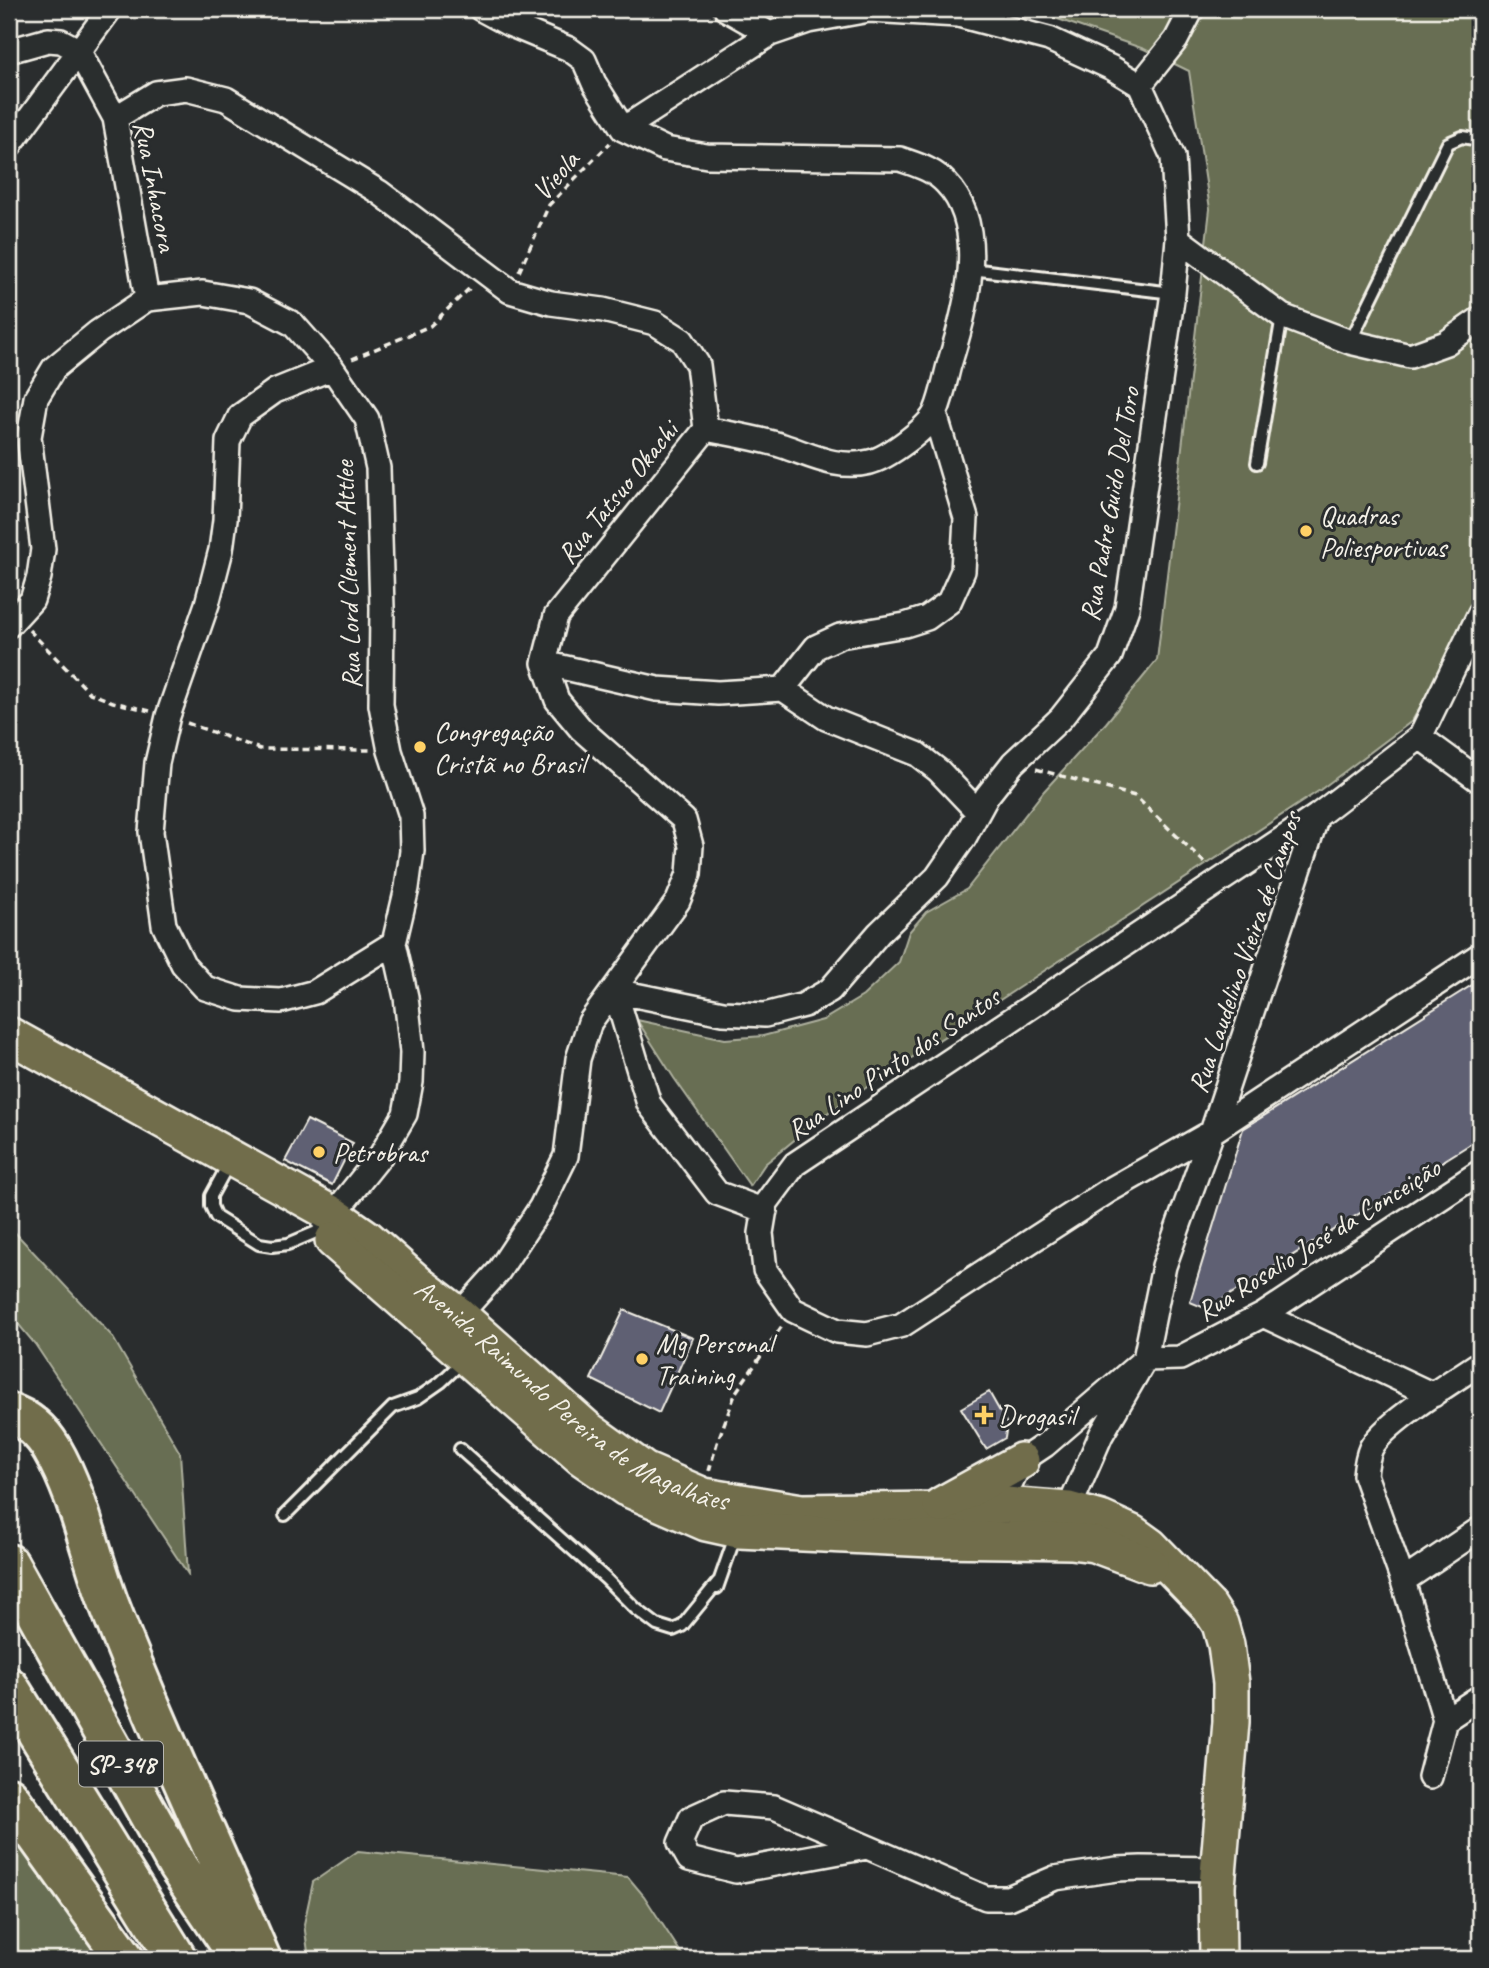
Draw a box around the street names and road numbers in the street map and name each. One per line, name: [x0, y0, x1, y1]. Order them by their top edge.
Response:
street label: Rua Inhacora: [126, 118, 186, 256]
street label: Vieola: [524, 142, 588, 208]
street label: Rua Padre Guido Del Toro: [1072, 382, 1148, 624]
street label: Rua Tatsuo Okachi: [549, 411, 688, 571]
street label: Rua Lord Clement Attlee: [326, 458, 369, 690]
street label: Rua Laudelino Vieira de Campos: [1180, 805, 1310, 1097]
street label: Rua Lino Pinto dos Santos: [780, 978, 1008, 1148]
street label: Rua Rosalio José da Conceição: [1190, 1149, 1448, 1329]
street label: Avenida Raimundo Pereira de Magalhães: [408, 1271, 733, 1518]
road number: SP-348: [79, 1742, 163, 1786]

